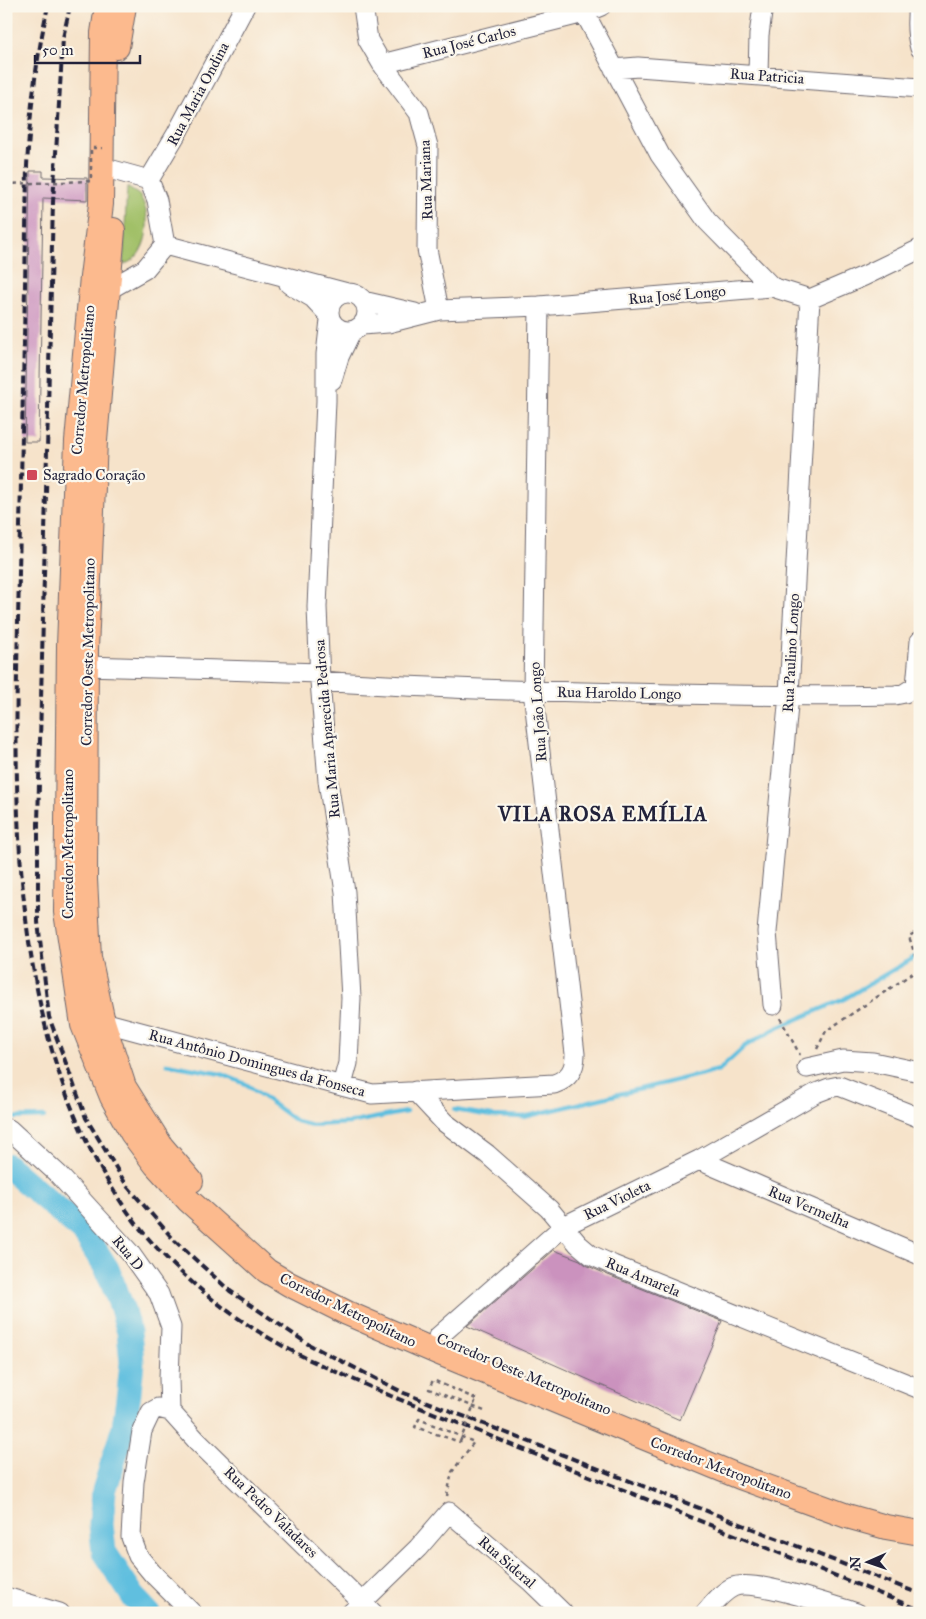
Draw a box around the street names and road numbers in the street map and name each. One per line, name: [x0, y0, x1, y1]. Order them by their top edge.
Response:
street label: Rua José Carlos: [420, 22, 518, 63]
street label: Rua Maria Ondina: [163, 39, 233, 149]
street label: Rua Patricia: [729, 64, 805, 88]
street label: Rua Mariana: [416, 139, 436, 220]
street label: Rua José Longo: [627, 282, 727, 309]
street label: Corredor Metropolitano: [67, 304, 99, 456]
street label: Corredor Oeste Metropolitano: [77, 558, 99, 746]
street label: Rua Paulino Longo: [779, 593, 803, 713]
street label: Rua Maria Aparecida Pedrosa: [310, 638, 344, 819]
street label: Rua João Longo: [526, 661, 551, 763]
street label: Rua Haroldo Longo: [557, 683, 682, 703]
street label: Corredor Metropolitano: [59, 769, 77, 919]
street label: Rua Antônio Domingues da Fonseca: [147, 1025, 368, 1101]
street label: Rua Violeta: [581, 1176, 654, 1224]
street label: Rua Vermelha: [766, 1182, 853, 1232]
street label: Rua D: [108, 1232, 148, 1274]
street label: Rua Amarela: [603, 1253, 684, 1301]
street label: Corredor Metropolitano: [277, 1269, 420, 1351]
street label: Corredor Oeste Metropolitano: [434, 1329, 614, 1419]
street label: Corredor Metropolitano: [648, 1433, 795, 1503]
street label: Rua Pedro Valadares: [220, 1463, 322, 1561]
street label: Rua Sideral: [475, 1532, 540, 1593]

